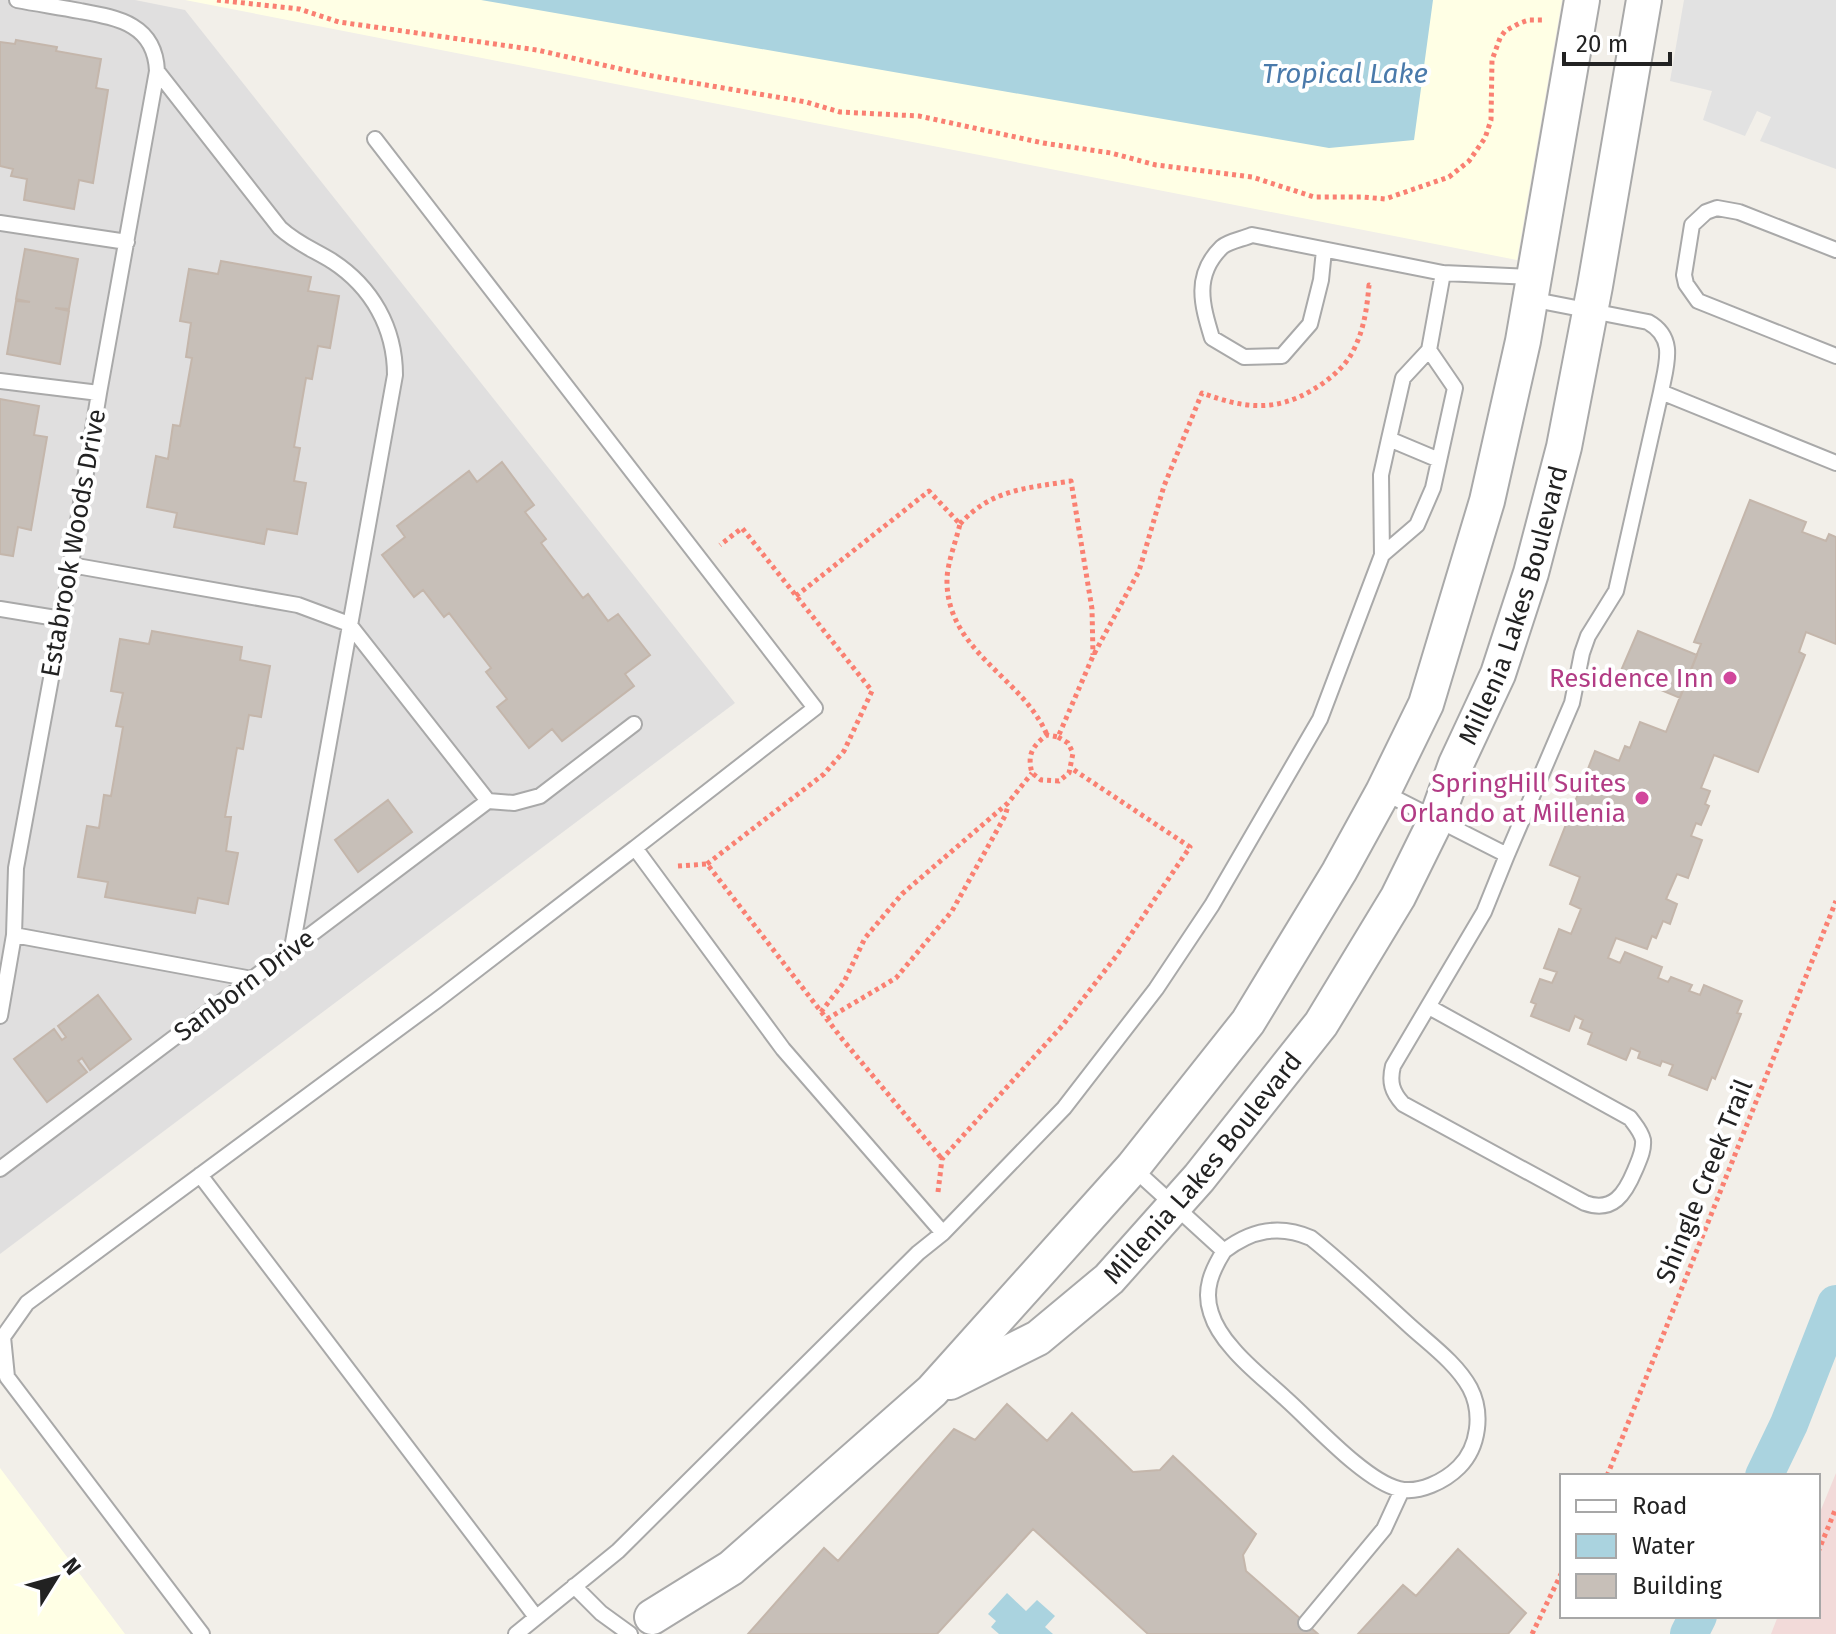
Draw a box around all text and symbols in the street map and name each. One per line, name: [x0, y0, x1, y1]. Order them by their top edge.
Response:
scale bar: [1564, 16, 1670, 66]
text: 20 m: [1576, 30, 1628, 58]
water label: Tropical Lake: [1262, 57, 1428, 90]
street label: Estabrook Woods Drive: [35, 407, 112, 680]
street label: Millenia Lakes Boulevard: [1452, 462, 1574, 750]
place label: Residence Inn: [1549, 663, 1714, 694]
marker: Residence Inn: [1721, 669, 1739, 687]
place label: SpringHill Suites Orlando at Millenia: [1400, 768, 1626, 829]
marker: SpringHill Suites Orlando at Millenia: [1633, 789, 1651, 807]
street label: Sanborn Drive: [168, 923, 320, 1048]
street label: Millenia Lakes Boulevard: [1097, 1046, 1309, 1290]
street label: Shingle Creek Trail: [1649, 1074, 1760, 1288]
legend: [1560, 1474, 1820, 1618]
text: Road: [1632, 1492, 1687, 1520]
text: Water: [1632, 1532, 1696, 1560]
north arrow: [16, 1538, 96, 1618]
text: N: [56, 1552, 87, 1580]
text: Building: [1632, 1572, 1722, 1600]

